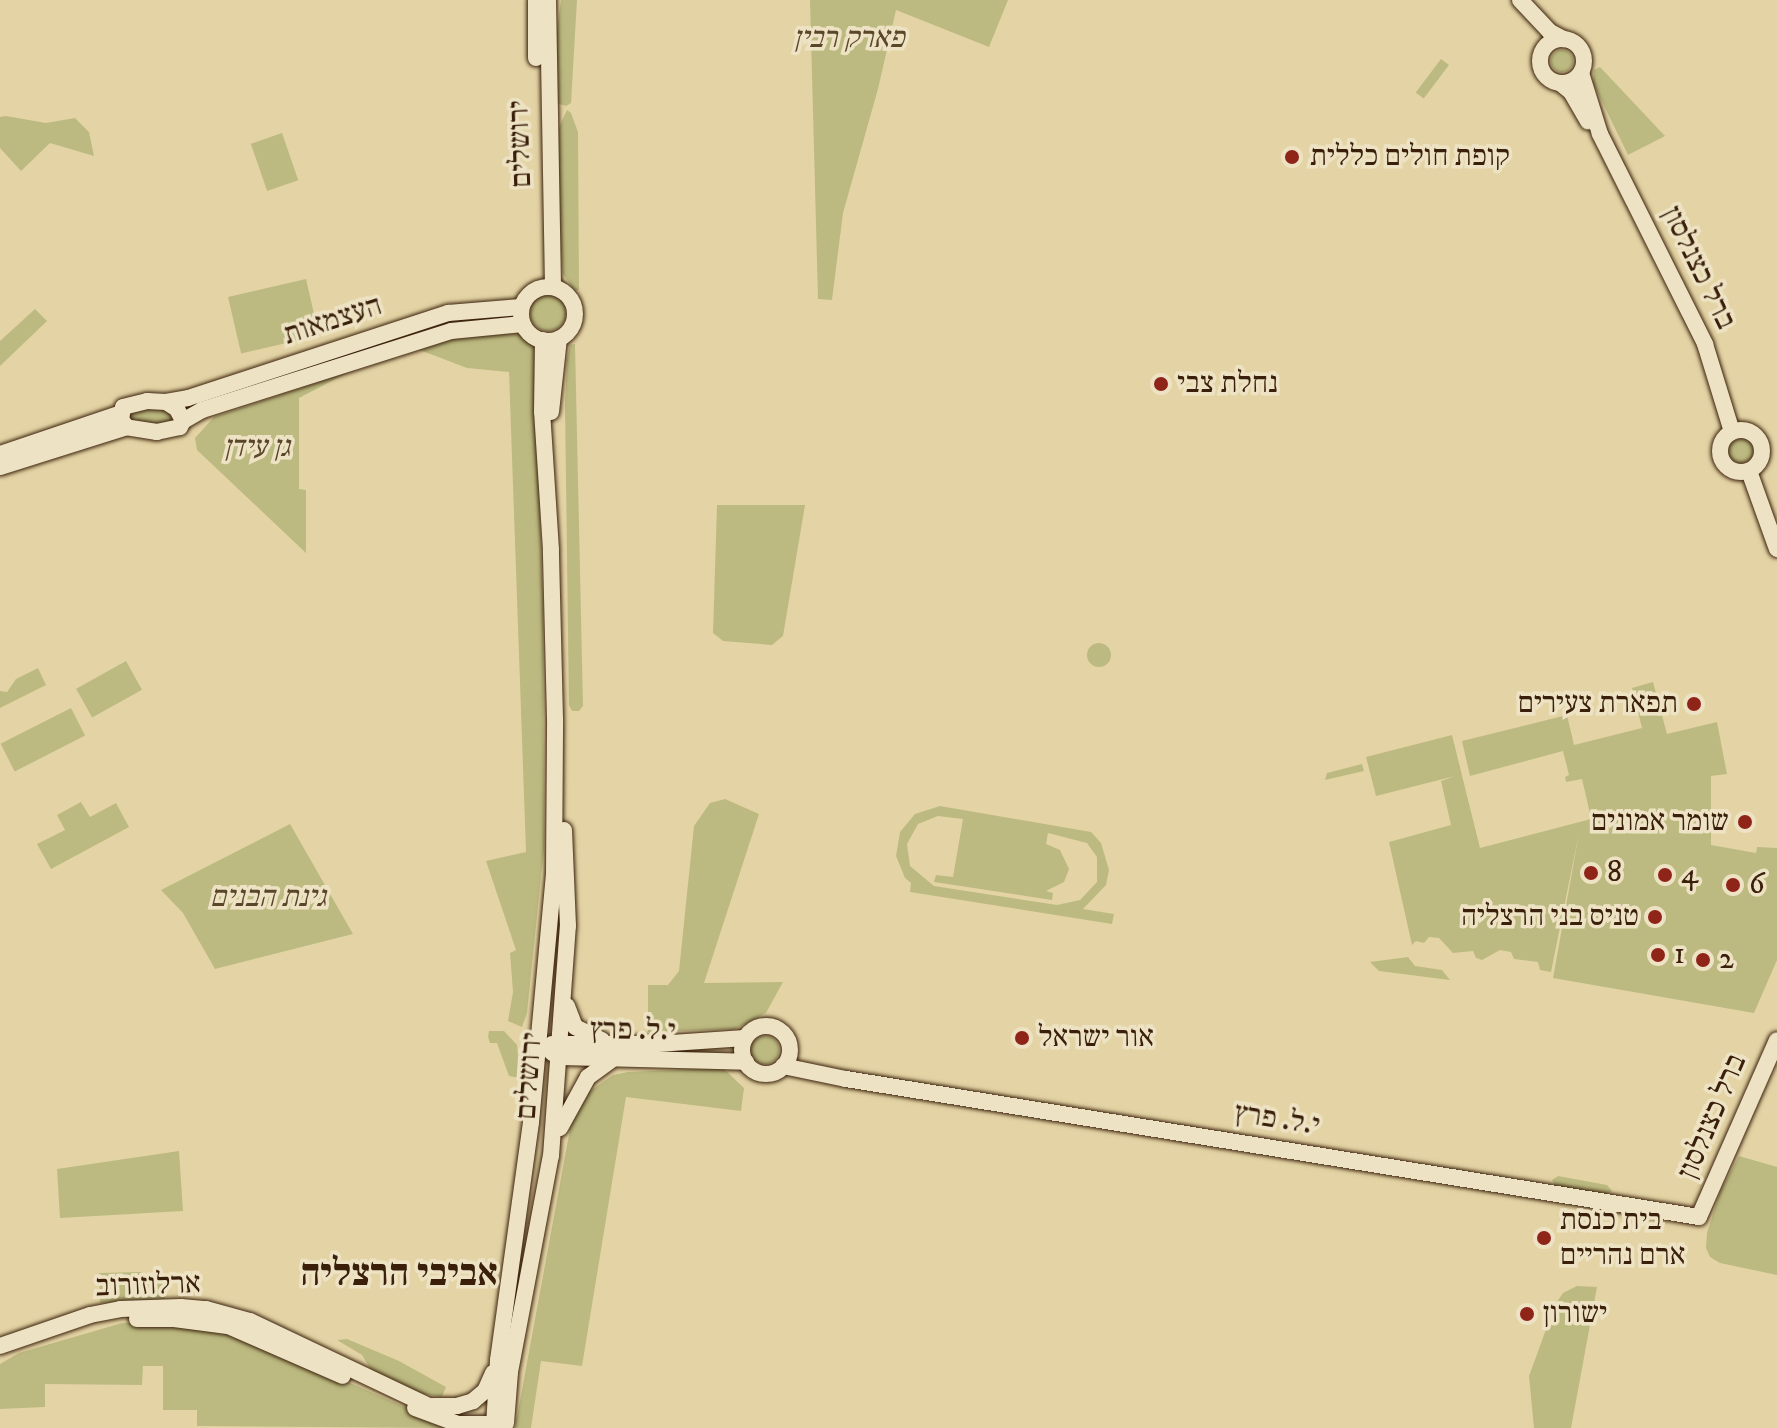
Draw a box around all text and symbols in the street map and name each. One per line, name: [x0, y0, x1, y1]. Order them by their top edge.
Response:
park label: פארק רבין: [794, 21, 904, 57]
street label: ירושלים: [501, 100, 541, 188]
place label: קופת חולים כללית: [1310, 139, 1510, 175]
marker: קופת חולים כללית: [1281, 146, 1303, 168]
street label: ברל כצנלסון: [1653, 201, 1743, 335]
street label: העצמאות: [279, 288, 387, 354]
place label: נחלת צבי: [1177, 366, 1278, 402]
marker: נחלת צבי: [1152, 375, 1170, 393]
park label: גן עידן: [224, 430, 290, 466]
place label: תפארת צעירים: [1518, 686, 1678, 722]
marker: תפארת צעירים: [1685, 695, 1703, 713]
place label: שומר אמונים: [1591, 804, 1729, 840]
marker: שומר אמונים: [1736, 813, 1754, 831]
place label: 8: [1607, 855, 1622, 891]
place label: 4: [1681, 857, 1698, 893]
marker: 8: [1582, 864, 1600, 882]
marker: 4: [1656, 866, 1674, 884]
place label: 6: [1749, 867, 1765, 903]
marker: 6: [1724, 876, 1742, 894]
park label: גינת הבנים: [210, 880, 326, 916]
place label: טניס בני הרצליה: [1461, 899, 1639, 935]
marker: טניס בני הרצליה: [1646, 908, 1664, 926]
place label: 1: [1674, 937, 1685, 973]
place label: 2: [1719, 942, 1734, 978]
marker: 1: [1649, 946, 1667, 964]
marker: 2: [1694, 951, 1712, 969]
street label: י.ל. פרץ: [590, 1012, 676, 1050]
place label: אור ישראל: [1038, 1020, 1154, 1056]
marker: אור ישראל: [1013, 1029, 1031, 1047]
street label: ירושלים: [509, 1031, 551, 1121]
street label: ברל כצנלסון: [1671, 1049, 1755, 1185]
street label: י.ל. פרץ: [1232, 1096, 1322, 1144]
place label: בית כנסת ארם נהריים: [1560, 1203, 1686, 1274]
marker: בית כנסת ארם נהריים: [1535, 1229, 1553, 1247]
district label: אביבי הרצליה: [300, 1252, 498, 1298]
street label: ארלוזורוב: [95, 1266, 201, 1306]
place label: ישורון: [1543, 1296, 1607, 1332]
marker: ישורון: [1518, 1305, 1536, 1323]

